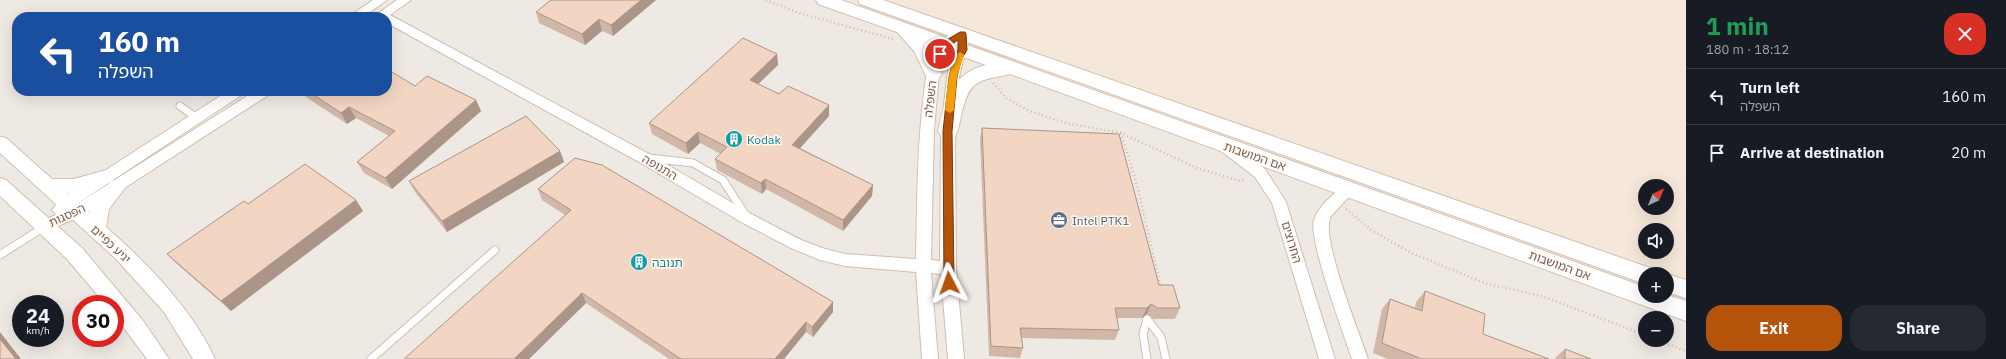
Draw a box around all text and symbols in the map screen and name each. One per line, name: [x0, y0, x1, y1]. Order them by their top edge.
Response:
text: 1 min: [1706, 10, 1769, 42]
button: close: [1944, 13, 1986, 55]
text: 160 m: [98, 23, 180, 60]
icon: left: [32, 28, 84, 80]
pin: [923, 37, 957, 71]
text: 180 m · 18:12: [1706, 41, 1789, 58]
icon: arrive: [929, 43, 951, 65]
text: השפלה: [98, 60, 154, 83]
text: Turn left: [1740, 78, 1800, 97]
street label: השפלה: [921, 80, 939, 118]
icon: left: [1706, 86, 1728, 108]
text: 160 m: [1942, 87, 1986, 106]
text: השפלה: [1740, 98, 1780, 115]
building icon: Kodak: [724, 129, 744, 149]
place label: Kodak: [747, 132, 781, 147]
street label: אם המושבות: [1222, 138, 1288, 174]
icon: arrive: [1706, 142, 1728, 164]
text: Arrive at destination: [1740, 143, 1884, 162]
text: 20 m: [1951, 143, 1986, 162]
street label: התנופה: [640, 151, 680, 183]
north arrow: [1638, 179, 1674, 215]
map controls: [1638, 179, 1674, 347]
street label: הפסגות: [46, 200, 88, 230]
office icon: Intel PTK1: [1049, 210, 1069, 230]
place label: Intel PTK1: [1072, 213, 1129, 228]
street label: החרוצים: [1279, 219, 1305, 265]
street label: יגיע כפיים: [88, 222, 134, 266]
button: sound: [1638, 223, 1674, 259]
street label: אם המושבות: [1527, 247, 1593, 283]
building icon: תנובה: [629, 252, 649, 272]
place label: תנובה: [652, 255, 683, 270]
position arrow: [928, 262, 970, 304]
button: +: [1638, 267, 1674, 303]
speed limit sign: 30: [72, 295, 124, 347]
text: 24: [26, 302, 50, 329]
button: Exit: [1706, 305, 1842, 351]
button: Share: [1850, 305, 1986, 351]
button: −: [1638, 311, 1674, 347]
text: km/h: [26, 324, 50, 337]

